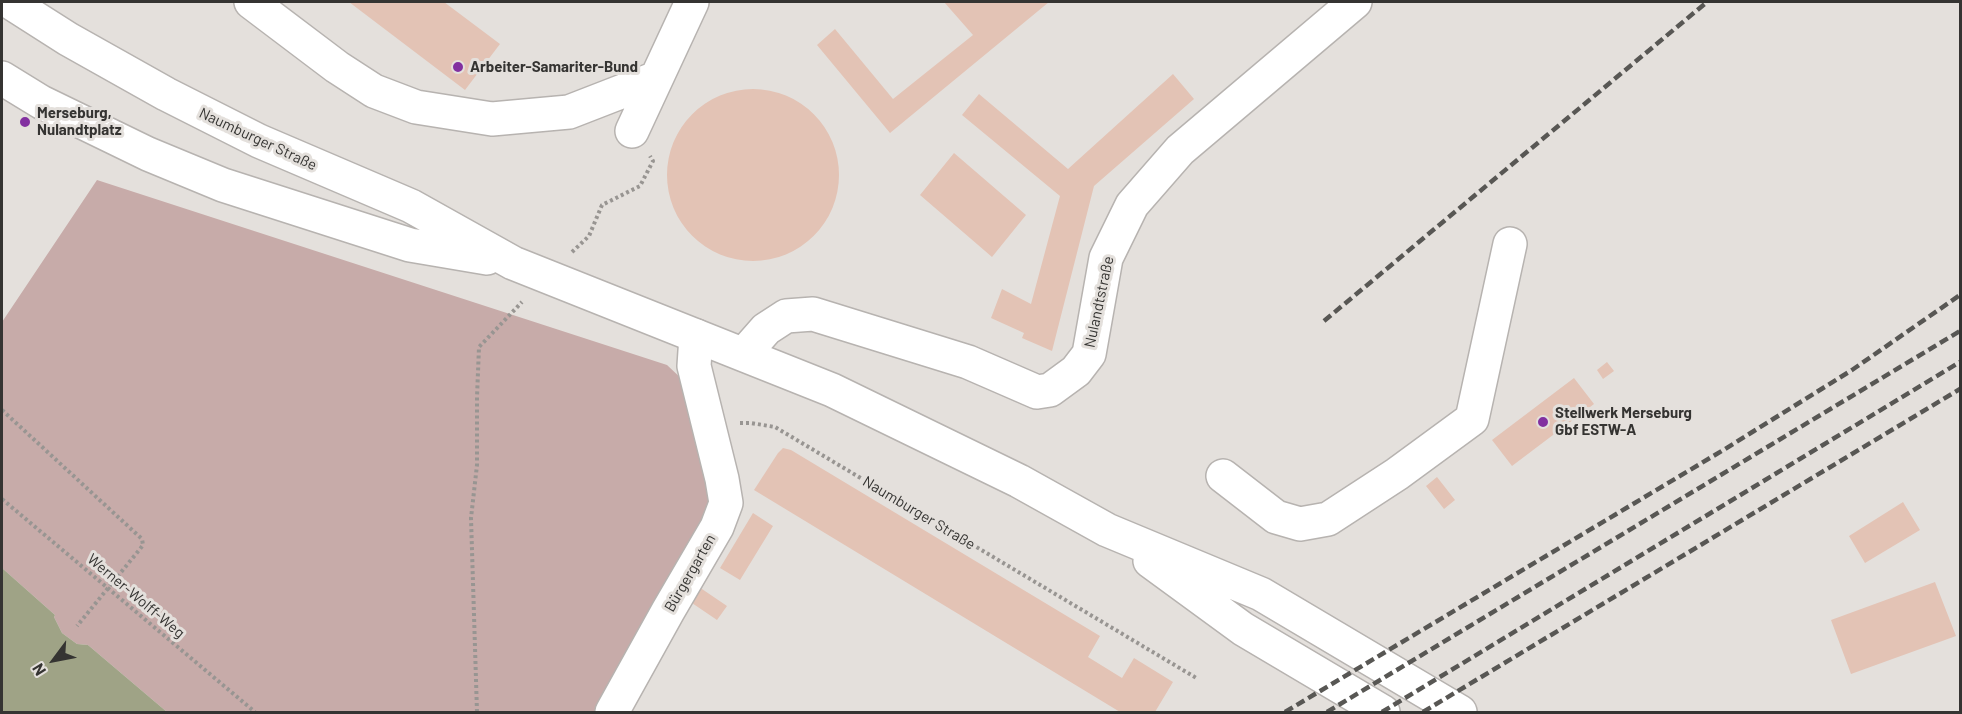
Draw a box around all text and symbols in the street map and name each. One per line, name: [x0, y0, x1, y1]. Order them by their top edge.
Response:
place label: Arbeiter-Samariter-Bund: [470, 58, 638, 76]
marker: Arbeiter-Samariter-Bund: [451, 60, 465, 74]
place label: Merseburg, Nulandtplatz: [37, 104, 122, 139]
street label: Naumburger Straße: [196, 104, 320, 174]
marker: Merseburg, Nulandtplatz: [18, 115, 32, 129]
street label: Nulandtstraße: [1081, 255, 1117, 349]
place label: Stellwerk Merseburg Gbf ESTW-A: [1555, 404, 1692, 439]
marker: Stellwerk Merseburg Gbf ESTW-A: [1536, 415, 1550, 429]
street label: Naumburger Straße: [860, 472, 978, 554]
street label: Bürgergarten: [661, 531, 719, 615]
street label: Werner-Wolff-Weg: [84, 550, 188, 642]
north arrow: [24, 630, 84, 690]
text: N: [27, 660, 49, 679]

